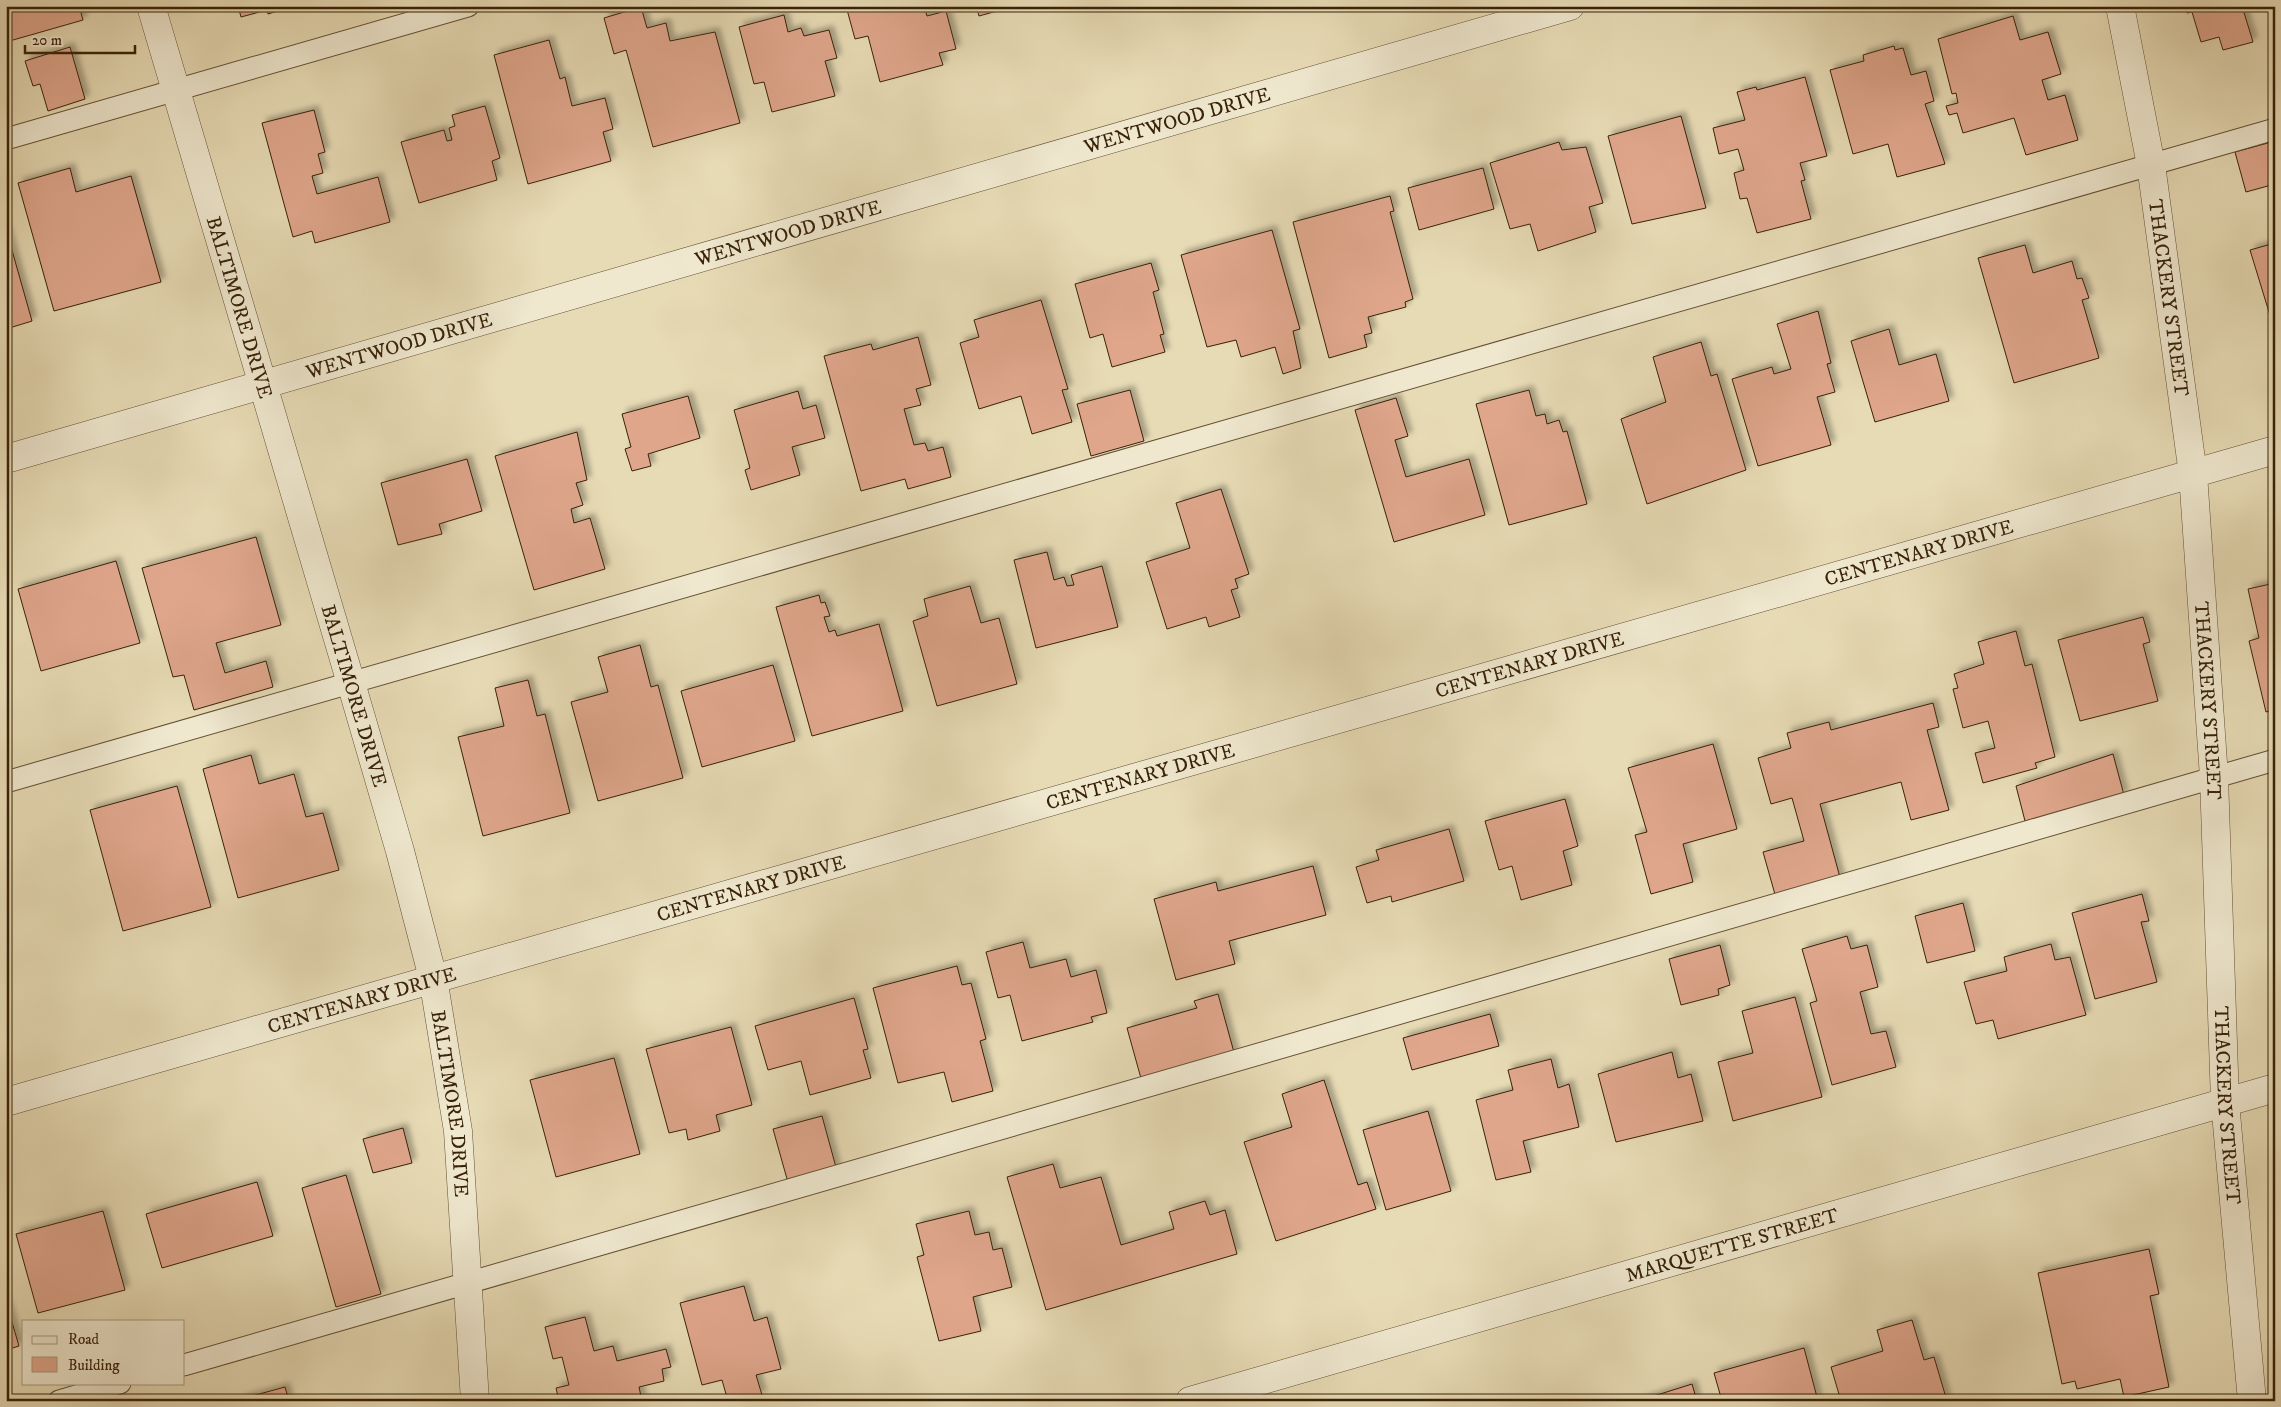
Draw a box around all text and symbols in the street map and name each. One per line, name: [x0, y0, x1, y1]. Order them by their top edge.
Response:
scale bar: [25, 22, 135, 54]
text: 20 m: [32, 31, 62, 50]
street label: WENTWOOD DRIVE: [1080, 82, 1273, 160]
street label: WENTWOOD DRIVE: [691, 195, 884, 273]
street label: THACKERY STREET: [2142, 198, 2193, 398]
street label: BALTIMORE DRIVE: [200, 214, 277, 402]
street label: WENTWOOD DRIVE: [302, 308, 495, 386]
street label: CENTENARY DRIVE: [1822, 515, 2016, 593]
street label: THACKERY STREET: [2188, 601, 2226, 800]
street label: BALTIMORE DRIVE: [315, 602, 392, 790]
street label: CENTENARY DRIVE: [1433, 627, 1627, 705]
street label: CENTENARY DRIVE: [1043, 739, 1238, 817]
street label: CENTENARY DRIVE: [654, 850, 848, 928]
street label: CENTENARY DRIVE: [265, 962, 459, 1040]
street label: THACKERY STREET: [2208, 1006, 2245, 1205]
street label: BALTIMORE DRIVE: [424, 1008, 473, 1198]
street label: MARQUETTE STREET: [1623, 1204, 1842, 1289]
legend: [22, 1320, 185, 1384]
text: Road: [68, 1330, 100, 1349]
text: Building: [68, 1356, 120, 1375]

